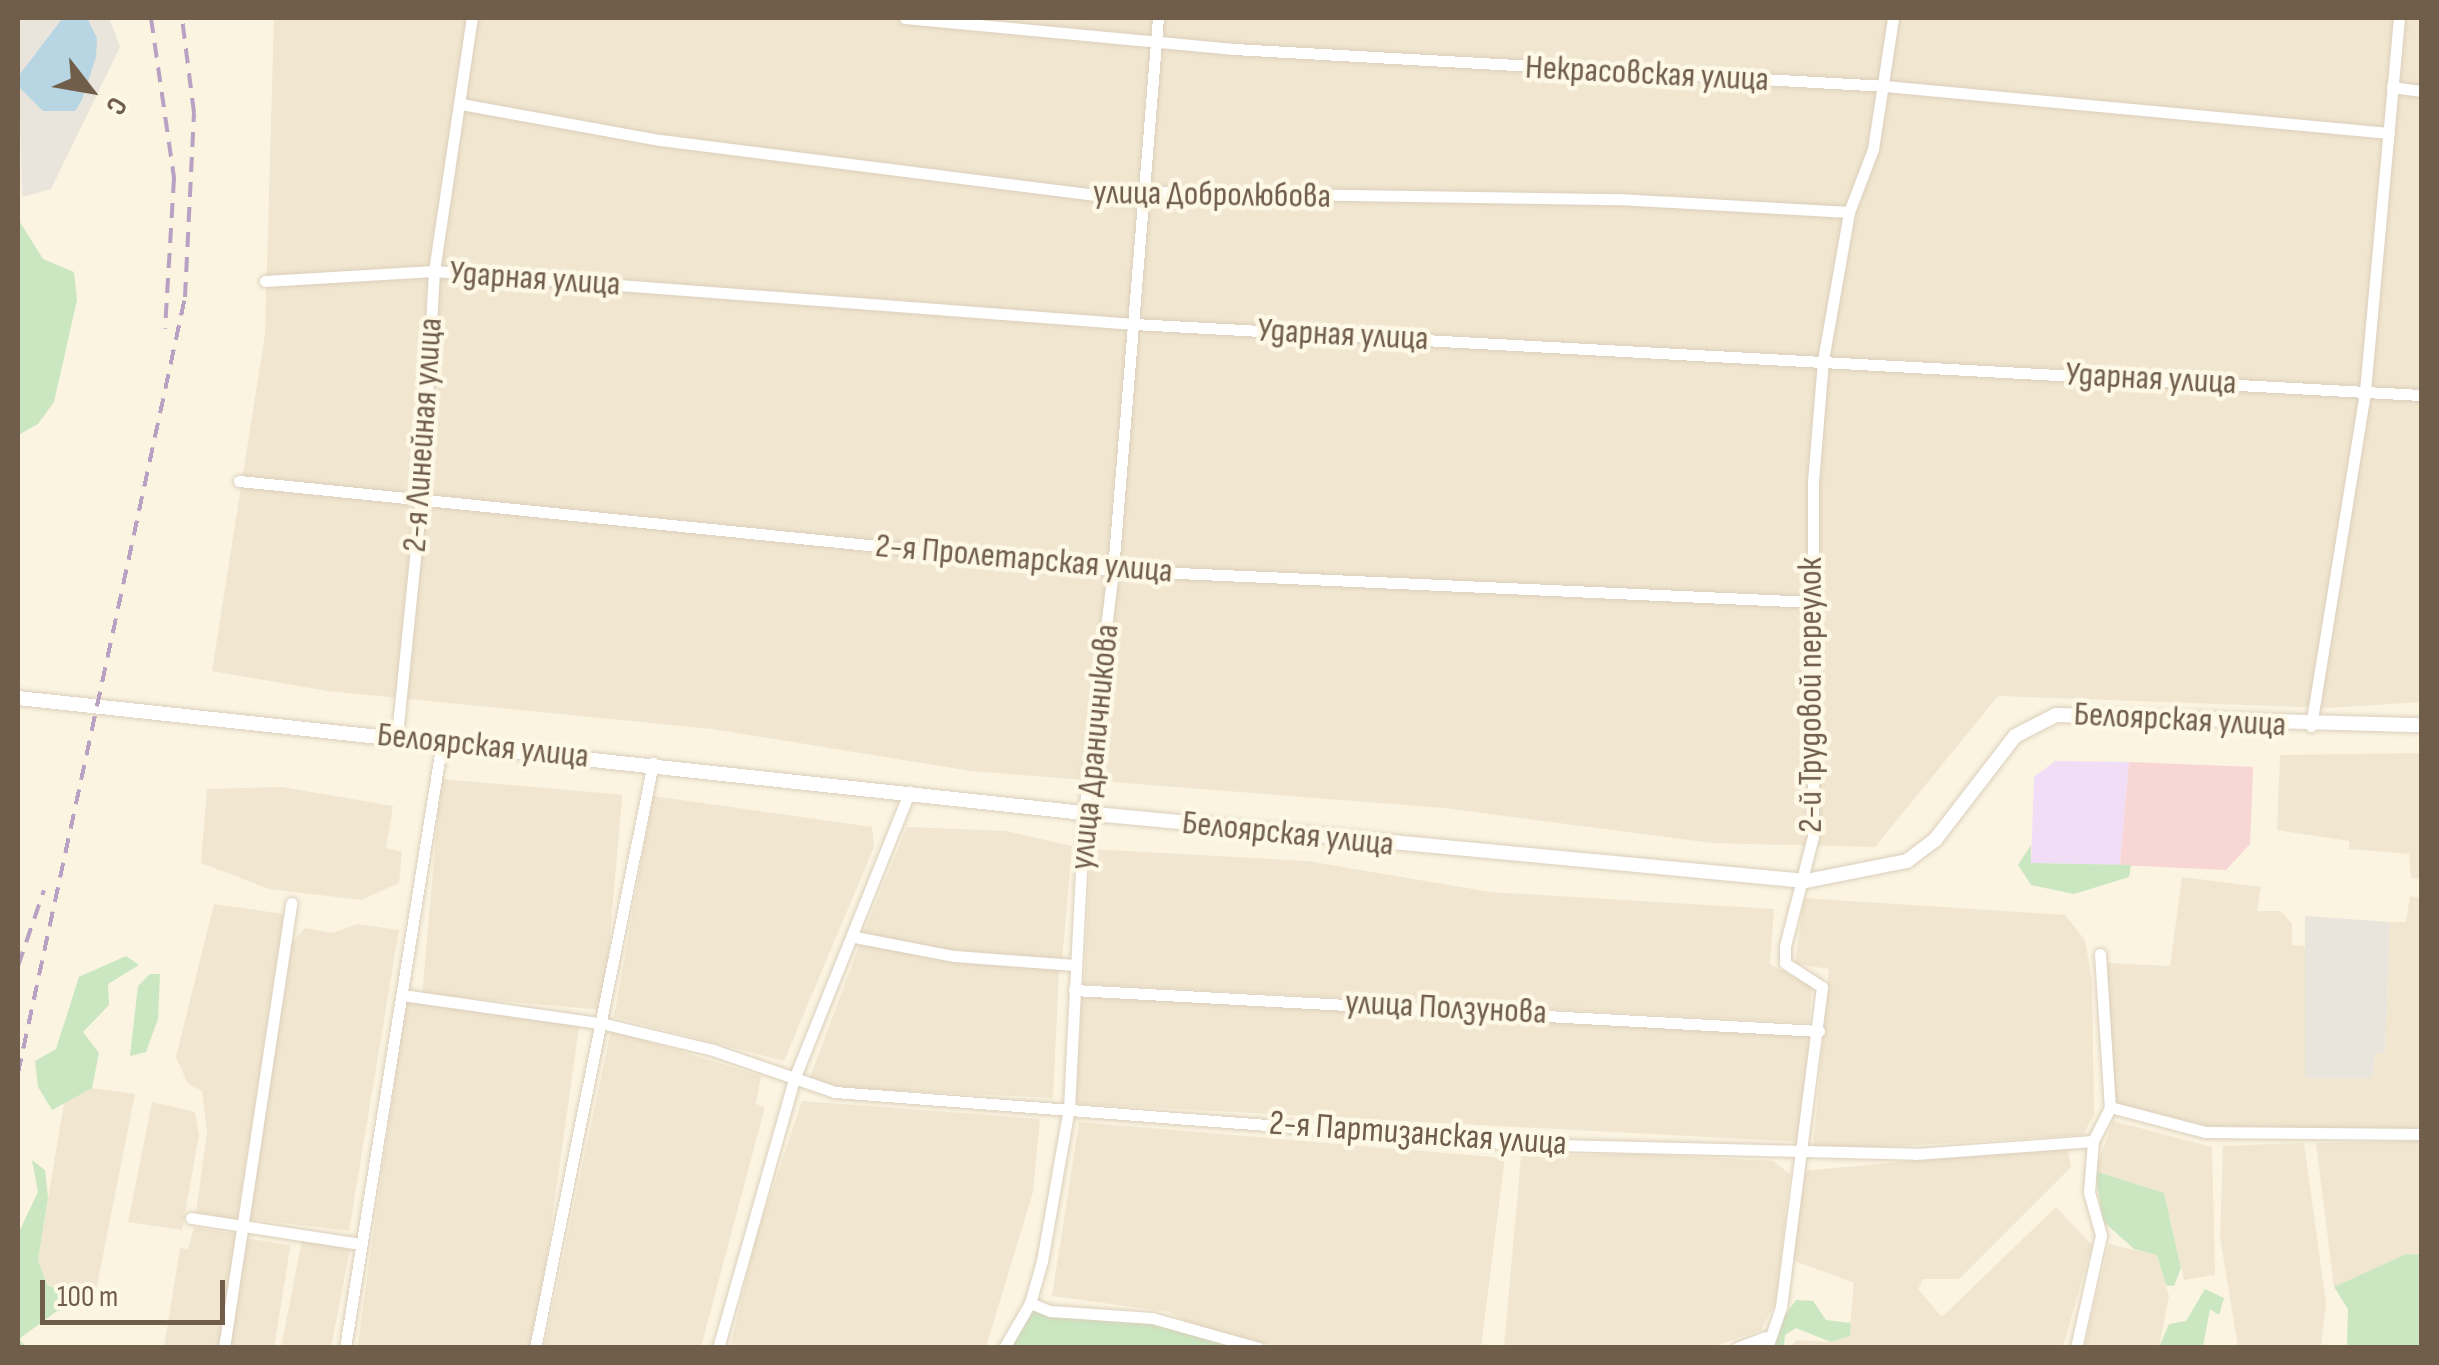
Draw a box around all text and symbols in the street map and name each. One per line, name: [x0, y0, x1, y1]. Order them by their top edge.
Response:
north arrow: [40, 40, 140, 140]
street label: Некрасовская улица: [1524, 47, 1770, 101]
text: С: [98, 91, 134, 120]
street label: улица Добролюбова: [1093, 172, 1331, 218]
street label: Ударная улица: [448, 252, 622, 306]
street label: Ударная улица: [1256, 310, 1430, 360]
street label: 2-я Линейная улица: [394, 316, 452, 554]
street label: Ударная улица: [2064, 354, 2238, 404]
street label: 2-я Пролетарская улица: [874, 525, 1174, 593]
street label: 2-й Трудовой переулок: [1790, 557, 1832, 833]
street label: улица Драничникова: [1061, 622, 1129, 872]
street label: Белоярская улица: [2073, 693, 2287, 747]
street label: Белоярская улица: [375, 714, 591, 778]
street label: Белоярская улица: [1180, 802, 1396, 866]
street label: улица Ползунова: [1344, 982, 1548, 1034]
street label: 2-я Партизанская улица: [1268, 1103, 1568, 1165]
scale bar: [45, 1260, 230, 1322]
text: 100 m: [57, 1279, 118, 1315]

